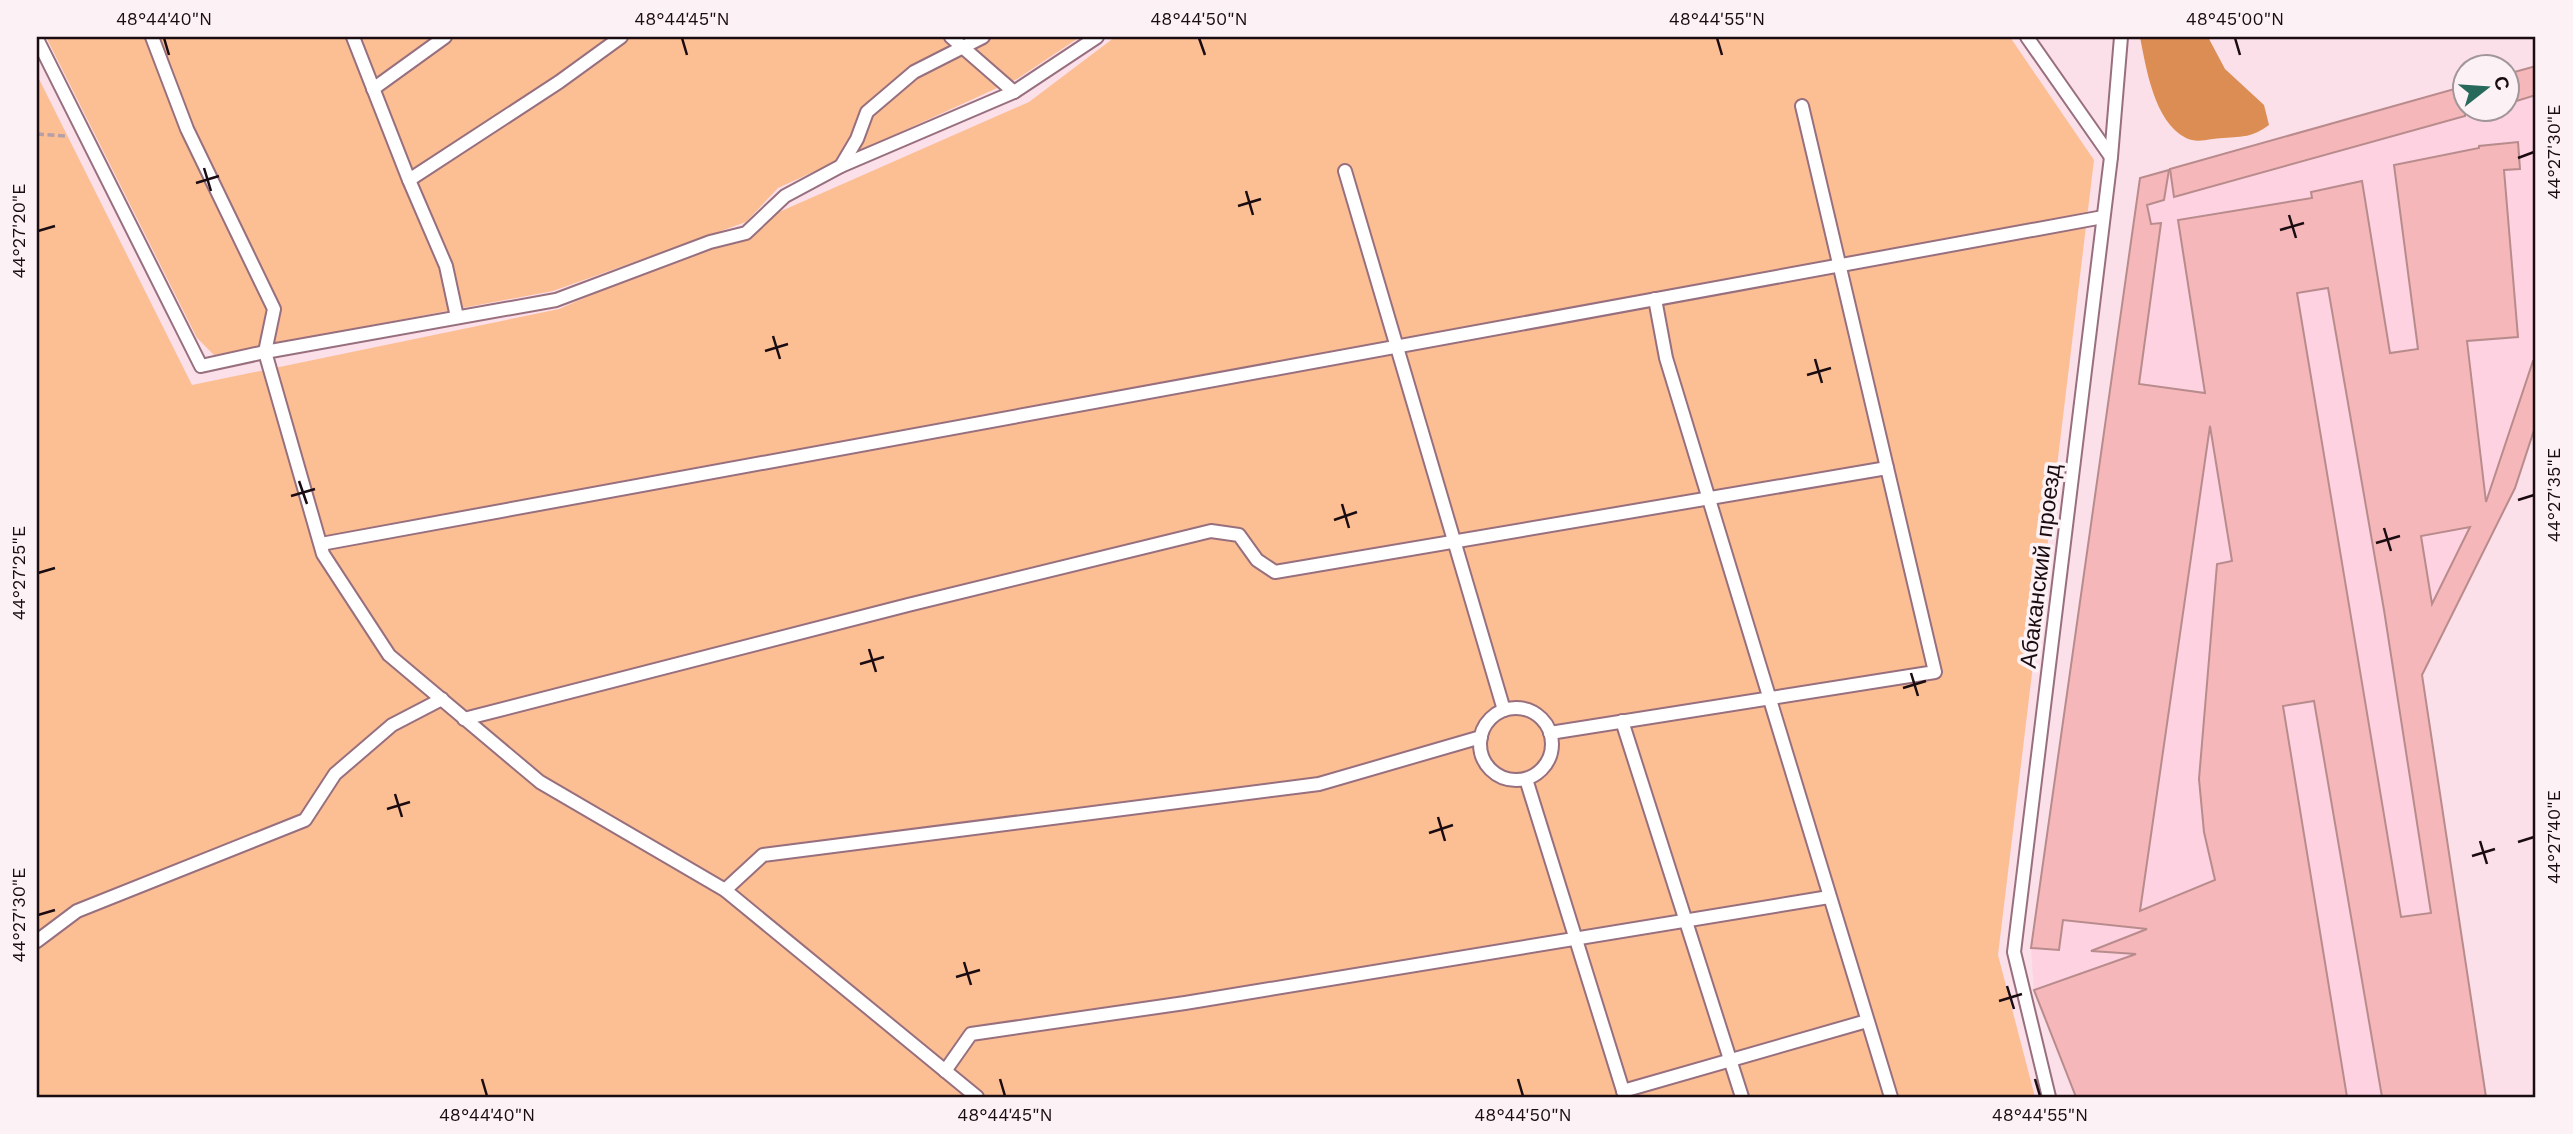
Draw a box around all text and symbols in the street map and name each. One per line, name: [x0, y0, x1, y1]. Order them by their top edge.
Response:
text: 48°44'40"N: [116, 8, 212, 29]
text: 48°44'45"N: [634, 8, 730, 29]
text: 48°44'50"N: [1150, 8, 1248, 29]
text: 48°44'55"N: [1669, 8, 1765, 29]
text: 48°45'00"N: [2186, 8, 2284, 29]
north arrow: [2450, 52, 2520, 122]
text: С: [2489, 73, 2515, 93]
text: 44°27'30"E: [2543, 104, 2564, 200]
text: 44°27'20"E: [8, 183, 29, 279]
text: 44°27'35"E: [2543, 448, 2564, 542]
street label: Абаканский проезд: [2015, 462, 2067, 670]
text: 44°27'25"E: [8, 526, 29, 620]
text: 44°27'40"E: [2543, 790, 2564, 884]
text: 44°27'30"E: [8, 867, 29, 963]
text: 48°44'40"N: [439, 1104, 535, 1125]
text: 48°44'45"N: [957, 1104, 1053, 1125]
text: 48°44'50"N: [1474, 1104, 1572, 1125]
text: 48°44'55"N: [1992, 1104, 2088, 1125]

